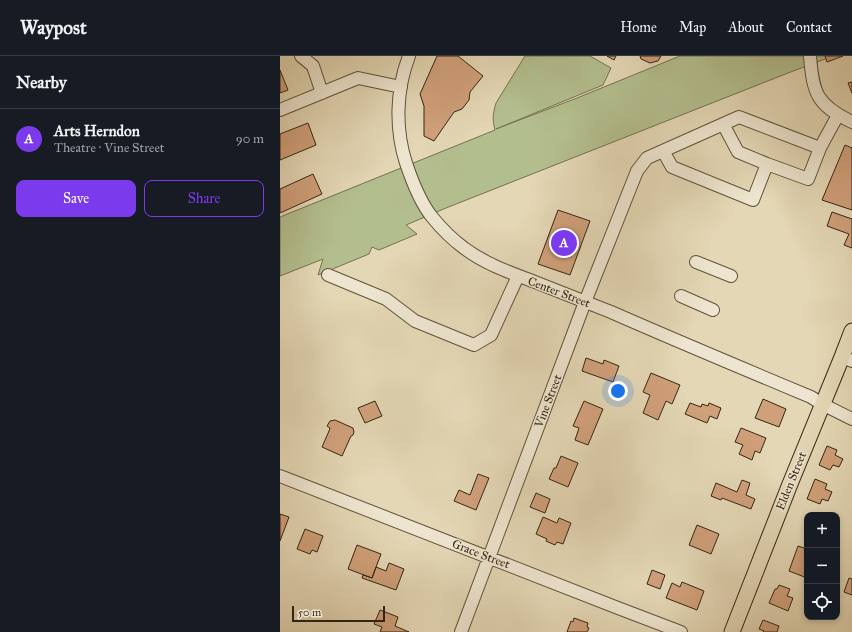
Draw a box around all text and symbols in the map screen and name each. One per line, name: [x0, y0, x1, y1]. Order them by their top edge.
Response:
text: Waypost: [20, 16, 87, 39]
text: Home: [620, 19, 657, 36]
text: Map: [679, 19, 706, 36]
text: About: [728, 19, 764, 36]
text: Contact: [786, 19, 832, 36]
text: Nearby: [16, 72, 67, 93]
text: Arts Herndon: [54, 122, 140, 140]
text: A: [25, 131, 33, 147]
text: 90 m: [236, 131, 264, 147]
text: Theatre · Vine Street: [54, 140, 164, 156]
button: Save: [16, 180, 136, 217]
button: Share: [144, 180, 264, 217]
pin: A: [551, 228, 577, 258]
street label: Center Street: [526, 274, 593, 311]
street label: Vine Street: [531, 372, 565, 430]
your location: [608, 381, 628, 401]
street label: Elden Street: [773, 449, 809, 512]
map controls: [804, 512, 840, 620]
button: +: [804, 512, 840, 548]
street label: Grace Street: [450, 537, 513, 572]
button: −: [804, 548, 840, 584]
button: locate: [804, 584, 840, 620]
scale bar: [292, 604, 385, 623]
text: 50 m: [298, 606, 321, 619]

